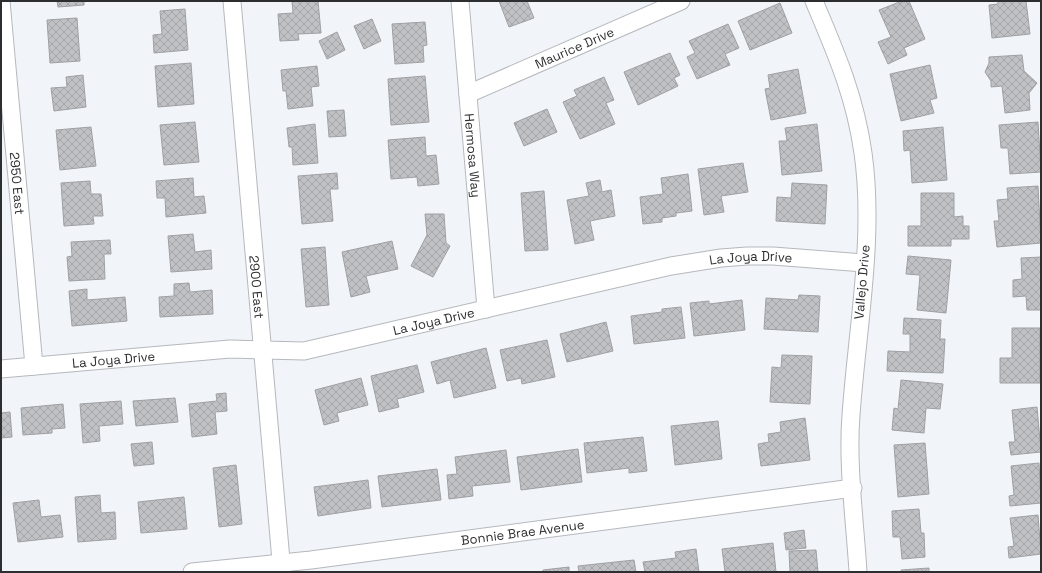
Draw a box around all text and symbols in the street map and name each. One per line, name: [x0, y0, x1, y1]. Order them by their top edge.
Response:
street label: Maurice Drive: [532, 23, 616, 72]
street label: Hermosa Way: [461, 113, 485, 198]
street label: 2950 East: [6, 151, 29, 215]
street label: Vallejo Drive: [850, 244, 874, 320]
street label: La Joya Drive: [708, 247, 793, 268]
street label: 2900 East: [246, 255, 268, 319]
street label: La Joya Drive: [391, 303, 476, 339]
street label: La Joya Drive: [71, 347, 156, 371]
street label: Bonnie Brae Avenue: [460, 515, 585, 549]

